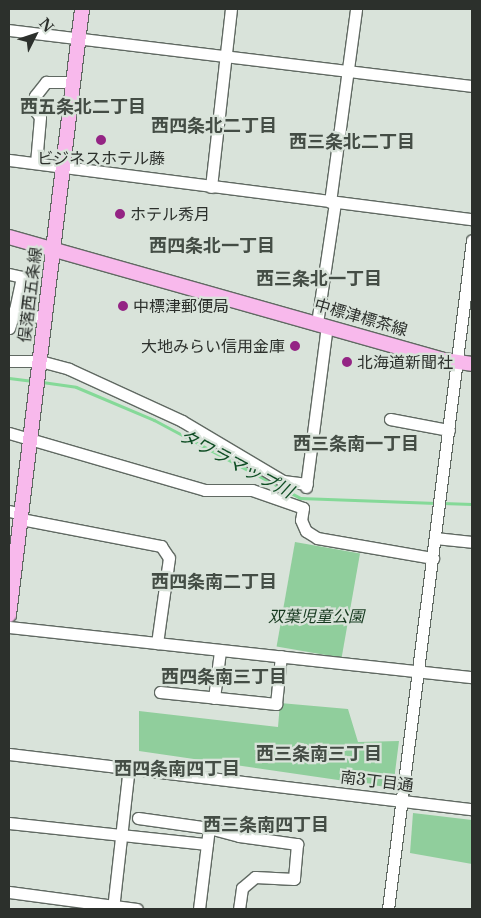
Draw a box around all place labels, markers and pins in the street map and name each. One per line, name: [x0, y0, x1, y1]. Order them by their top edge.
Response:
marker: ビジネスホテル藤: [95, 134, 107, 146]
place label: ビジネスホテル藤: [37, 148, 165, 168]
place label: ホテル秀月: [130, 204, 210, 224]
marker: ホテル秀月: [114, 208, 126, 220]
place label: 中標津郵便局: [133, 296, 229, 316]
marker: 中標津郵便局: [117, 300, 129, 312]
place label: 大地みらい信用金庫: [141, 336, 285, 356]
marker: 大地みらい信用金庫: [289, 340, 301, 352]
place label: 北海道新聞社: [357, 352, 453, 372]
marker: 北海道新聞社: [341, 356, 353, 368]

